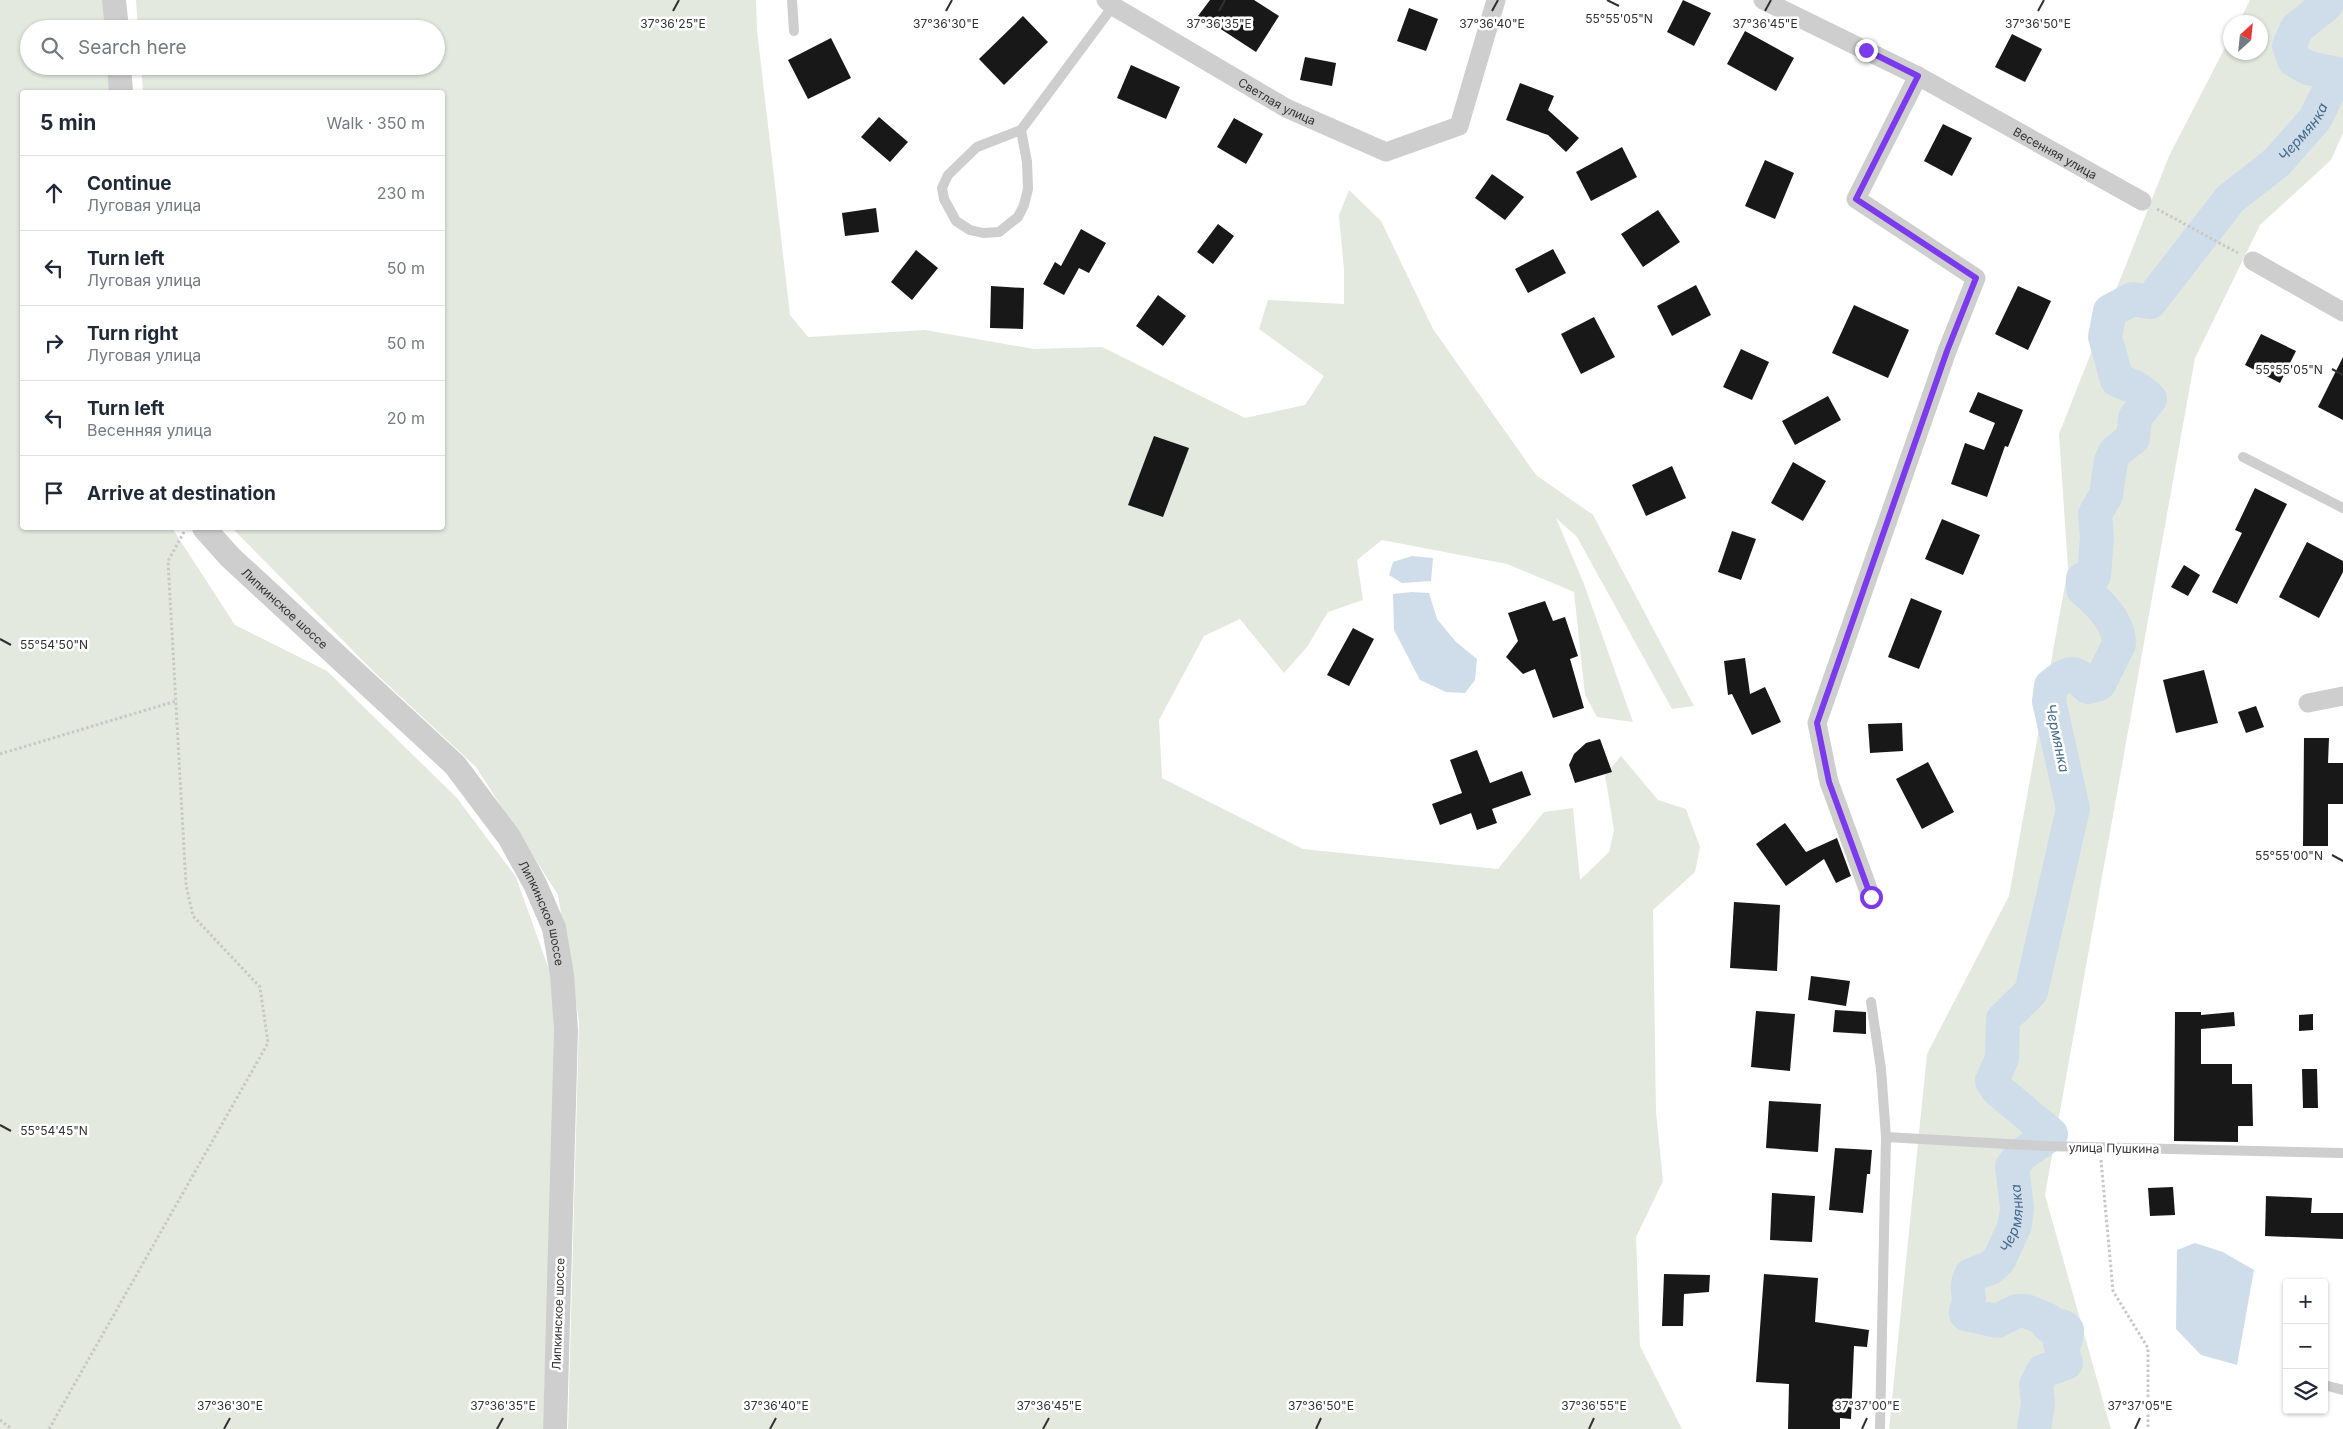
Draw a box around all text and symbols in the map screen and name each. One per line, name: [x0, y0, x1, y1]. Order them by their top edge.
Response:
text: 55°55'05"N: [1585, 11, 1653, 26]
north arrow: [2223, 15, 2268, 60]
text: 37°36'25"E: [640, 16, 706, 31]
text: 37°36'30"E: [913, 16, 979, 31]
text: 37°36'35"E: [1186, 16, 1252, 31]
text: 37°36'40"E: [1459, 16, 1525, 31]
text: 37°36'45"E: [1732, 16, 1798, 31]
text: 37°36'50"E: [2005, 16, 2071, 31]
search box: [20, 20, 445, 75]
icon: search: [38, 34, 66, 62]
text: Search here: [78, 36, 187, 59]
route end: [1855, 39, 1878, 62]
street label: Светлая улица: [1236, 74, 1318, 128]
water label: Чермянка: [2274, 99, 2330, 164]
text: 5 min: [40, 110, 96, 135]
text: Walk · 350 m: [327, 113, 425, 133]
street label: Весенняя улица: [2011, 123, 2100, 182]
text: Continue: [87, 172, 172, 195]
icon: ahead: [40, 179, 68, 207]
text: 230 m: [377, 183, 425, 203]
text: Луговая улица: [87, 195, 201, 215]
text: Turn left: [87, 247, 165, 270]
icon: left: [40, 254, 68, 282]
text: 50 m: [387, 258, 425, 278]
text: Луговая улица: [87, 270, 201, 290]
text: Turn right: [87, 322, 178, 345]
icon: right: [40, 329, 68, 357]
text: 50 m: [387, 333, 425, 353]
text: Луговая улица: [87, 345, 201, 365]
text: 55°55'05"N: [2255, 362, 2323, 377]
text: Turn left: [87, 397, 165, 420]
icon: left: [40, 404, 68, 432]
text: 20 m: [387, 408, 425, 428]
text: Весенняя улица: [87, 420, 212, 440]
icon: arrive: [40, 479, 68, 507]
text: Arrive at destination: [87, 482, 276, 505]
street label: Липкинское шоссе: [239, 564, 331, 652]
text: 55°54'50"N: [20, 637, 88, 652]
water label: Чермянка: [2042, 702, 2074, 774]
text: 55°55'00"N: [2255, 848, 2323, 863]
street label: Липкинское шоссе: [516, 857, 568, 967]
route start: [1860, 886, 1883, 909]
text: 55°54'45"N: [20, 1123, 88, 1138]
street label: улица Пушкина: [2069, 1140, 2159, 1156]
water label: Чермянка: [1995, 1183, 2026, 1255]
street label: Липкинское шоссе: [549, 1258, 567, 1370]
map controls: [2283, 1279, 2328, 1414]
button: +: [2283, 1279, 2328, 1324]
button: −: [2283, 1324, 2328, 1369]
button: layers: [2283, 1369, 2328, 1414]
text: 37°36'30"E: [197, 1398, 263, 1413]
text: 37°36'35"E: [470, 1398, 536, 1413]
text: 37°36'40"E: [743, 1398, 809, 1413]
text: 37°36'45"E: [1016, 1398, 1082, 1413]
text: 37°36'50"E: [1288, 1398, 1354, 1413]
text: 37°36'55"E: [1561, 1398, 1627, 1413]
text: 37°37'00"E: [1834, 1398, 1900, 1413]
text: 37°37'05"E: [2107, 1398, 2173, 1413]

